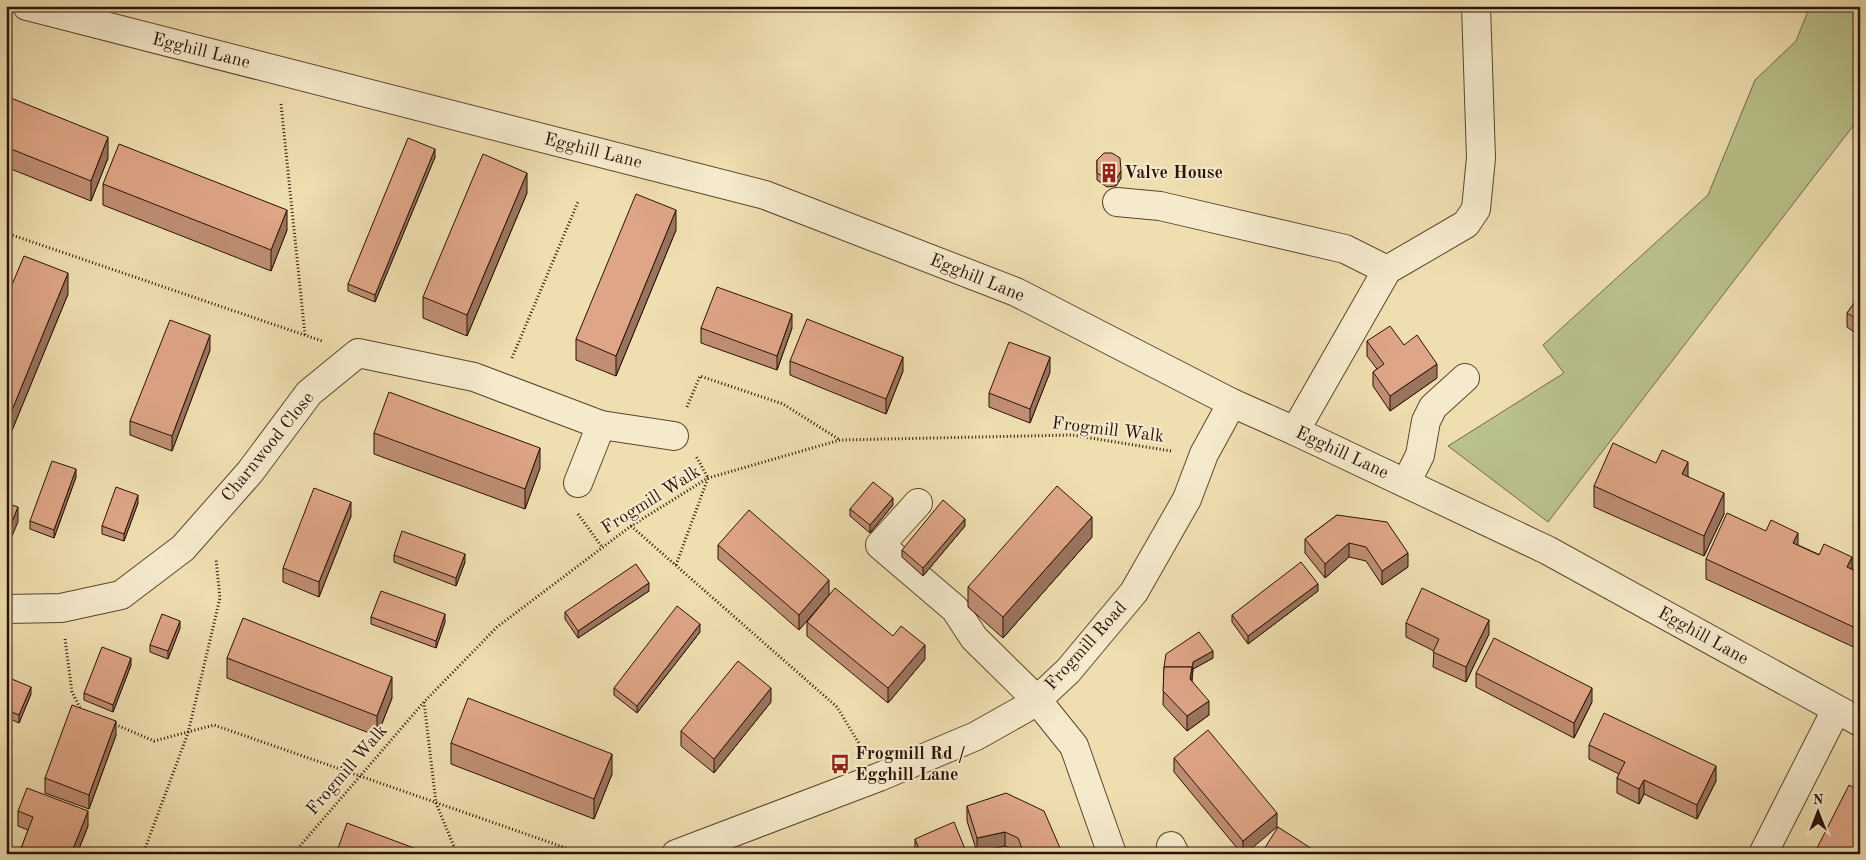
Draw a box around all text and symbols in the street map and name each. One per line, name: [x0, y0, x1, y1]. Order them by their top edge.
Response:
street label: Egghill Lane: [150, 30, 252, 72]
street label: Egghill Lane: [542, 130, 644, 172]
building icon: Valve House: [1098, 162, 1120, 184]
place label: Valve House: [1124, 164, 1223, 182]
street label: Egghill Lane: [927, 251, 1027, 305]
street label: Charnwood Close: [218, 389, 318, 505]
street label: Frogmill Walk: [1051, 414, 1165, 446]
street label: Egghill Lane: [1293, 424, 1391, 482]
street label: Frogmill Walk: [598, 462, 704, 538]
street label: Frogmill Road: [1042, 598, 1130, 694]
street label: Egghill Lane: [1655, 604, 1751, 668]
street label: Frogmill Walk: [303, 721, 391, 819]
place label: Frogmill Rd / Egghill Lane: [855, 745, 966, 784]
bus stop icon: Frogmill Rd / Egghill Lane: [829, 753, 851, 775]
north arrow: [1794, 788, 1844, 838]
text: N: [1813, 793, 1824, 807]

